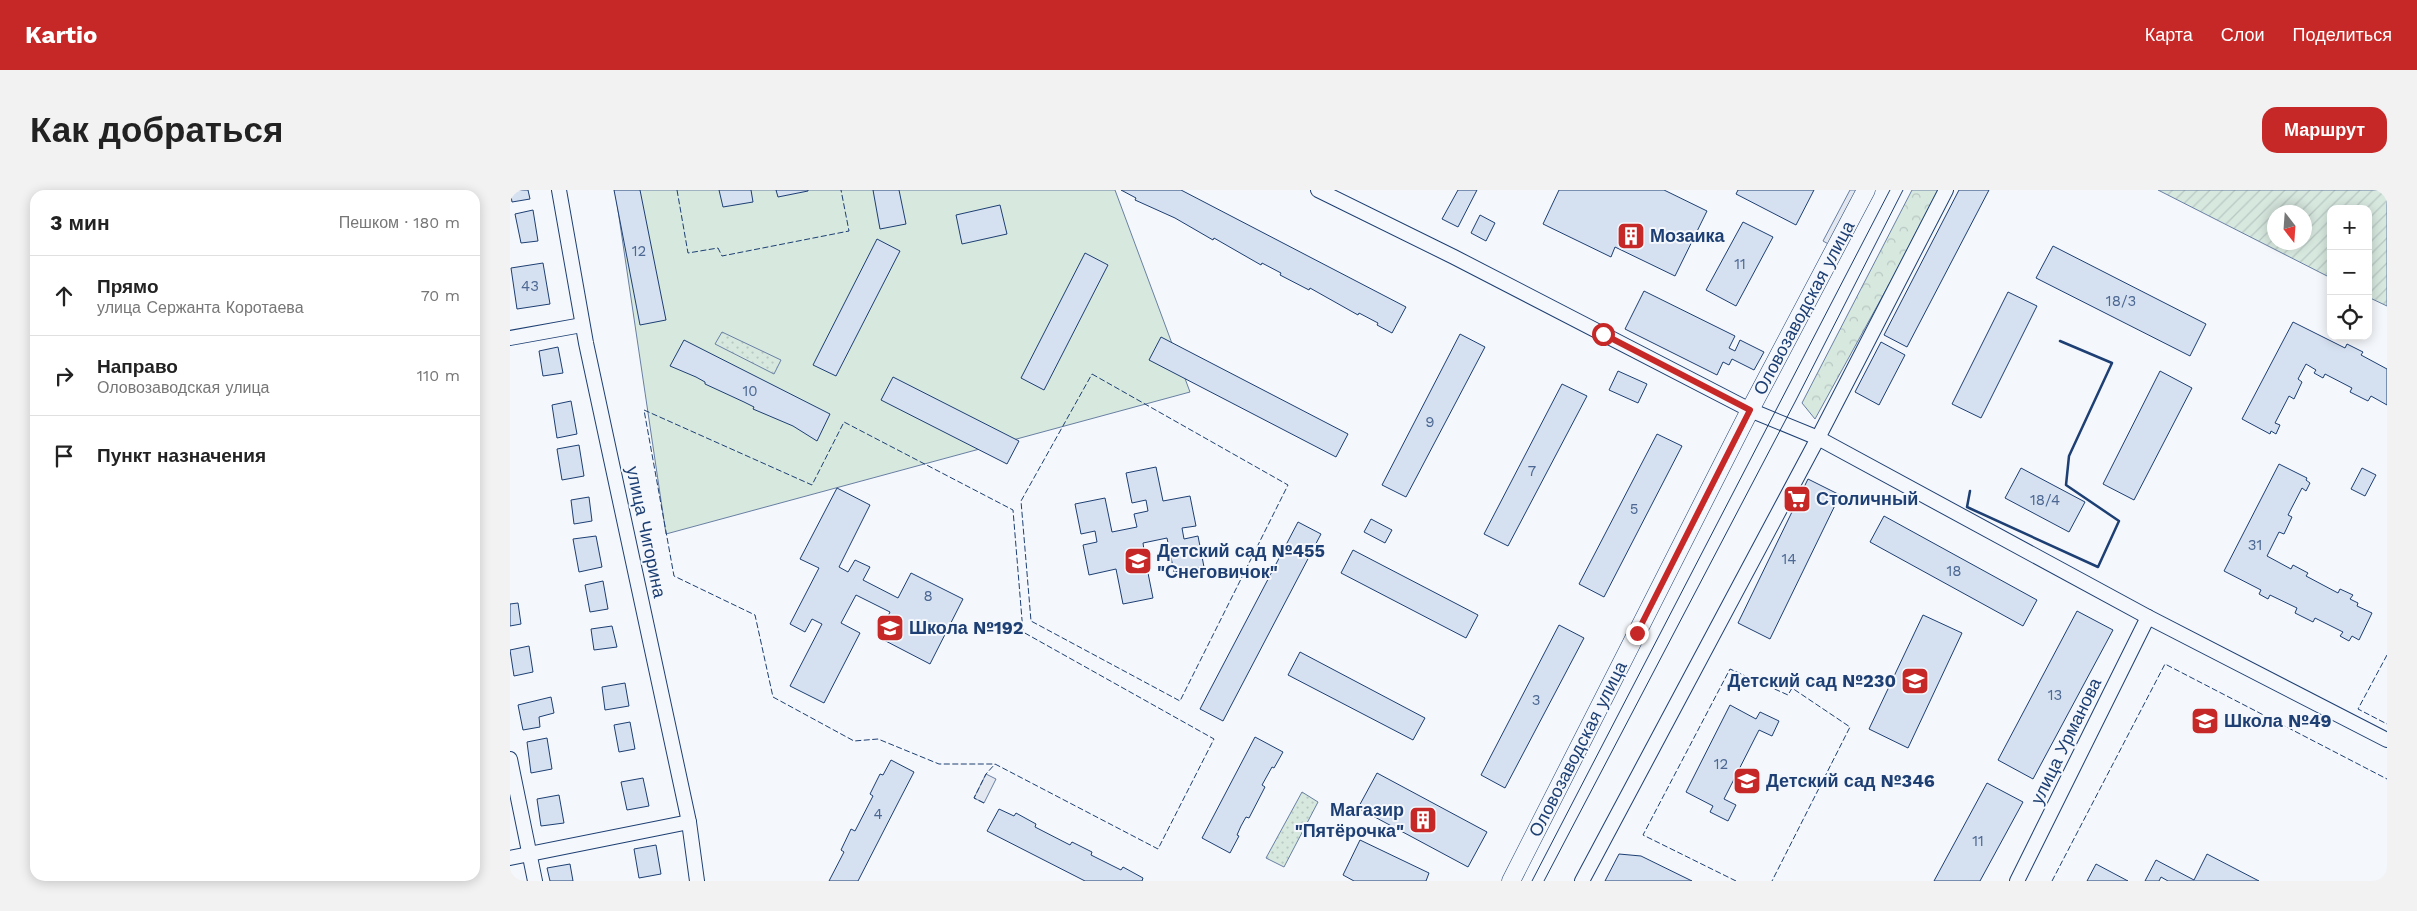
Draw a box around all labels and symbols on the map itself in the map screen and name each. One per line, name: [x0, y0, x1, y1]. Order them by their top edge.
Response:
north arrow: [2267, 205, 2312, 250]
street label: Оловозаводская улица: [1749, 216, 1859, 398]
building icon: Мозаика: [1616, 221, 1646, 251]
place label: Мозаика: [1650, 225, 1726, 246]
house number: 12: [632, 242, 646, 260]
house number: 11: [1734, 255, 1746, 273]
house number: 43: [521, 277, 539, 295]
house number: 18/3: [2106, 292, 2136, 310]
route start: [1592, 323, 1615, 346]
house number: 10: [742, 382, 758, 400]
house number: 9: [1425, 413, 1435, 431]
house number: 7: [1528, 462, 1536, 480]
street label: улица Чигорина: [622, 464, 671, 601]
supermarket icon: Столичный: [1782, 484, 1812, 514]
place label: Столичный: [1816, 488, 1918, 509]
house number: 18/4: [2030, 491, 2060, 509]
house number: 5: [1630, 500, 1638, 518]
house number: 31: [2248, 536, 2262, 554]
place label: Детский сад №455 "Снеговичок": [1157, 540, 1325, 582]
school or university icon: Детский сад №455 "Снеговичок": [1123, 546, 1153, 576]
house number: 14: [1781, 550, 1797, 568]
house number: 18: [1946, 562, 1962, 580]
house number: 8: [923, 587, 933, 605]
school or university icon: Школа №192: [875, 613, 905, 643]
place label: Школа №192: [909, 617, 1024, 638]
route end: [1626, 622, 1649, 645]
street label: Оловозаводская улица: [1524, 657, 1631, 840]
school or university icon: Детский сад №230: [1900, 666, 1930, 696]
place label: Детский сад №230: [1728, 670, 1896, 691]
street label: улица Урманова: [2026, 673, 2106, 807]
house number: 13: [2048, 686, 2062, 704]
house number: 3: [1532, 691, 1540, 709]
school or university icon: Школа №49: [2190, 706, 2220, 736]
place label: Школа №49: [2224, 710, 2332, 731]
house number: 12: [1714, 755, 1728, 773]
school or university icon: Детский сад №346: [1732, 766, 1762, 796]
place label: Детский сад №346: [1766, 770, 1935, 791]
place label: Магазир "Пятёрочка": [1295, 799, 1404, 841]
house number: 4: [873, 805, 883, 823]
building icon: Магазир "Пятёрочка": [1408, 805, 1438, 835]
house number: 11: [1972, 832, 1984, 850]

